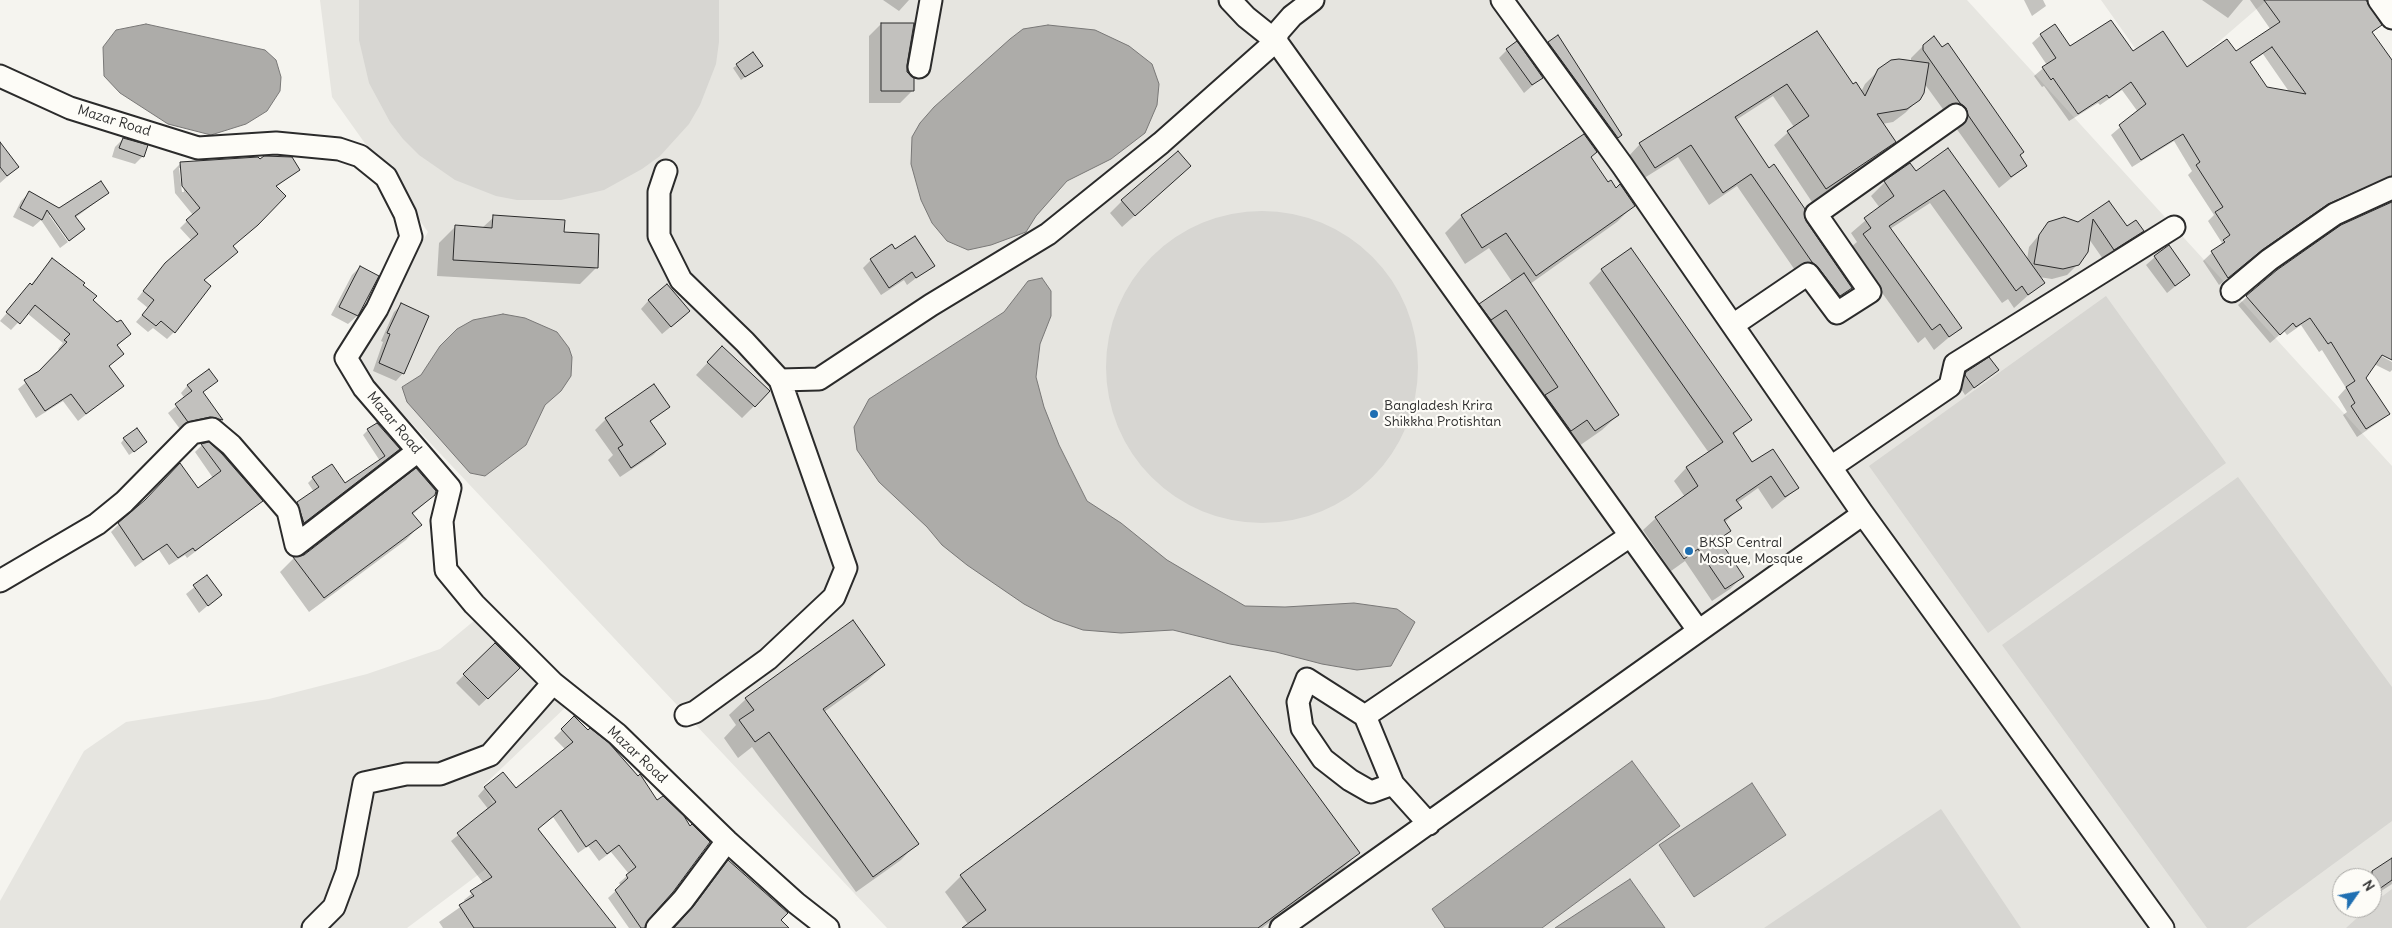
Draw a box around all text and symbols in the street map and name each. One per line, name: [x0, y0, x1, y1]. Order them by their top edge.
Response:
street label: Mazar Road: [75, 102, 153, 140]
street label: Mazar Road: [363, 389, 425, 457]
place label: Bangladesh Krira Shikkha Protishtan: [1384, 398, 1501, 431]
marker: Bangladesh Krira Shikkha Protishtan: [1368, 408, 1380, 420]
place label: BKSP Central Mosque, Mosque: [1699, 535, 1803, 568]
marker: BKSP Central Mosque, Mosque: [1683, 545, 1695, 557]
street label: Mazar Road: [604, 723, 670, 787]
north arrow: [2332, 868, 2382, 918]
text: N: [2359, 876, 2379, 894]

